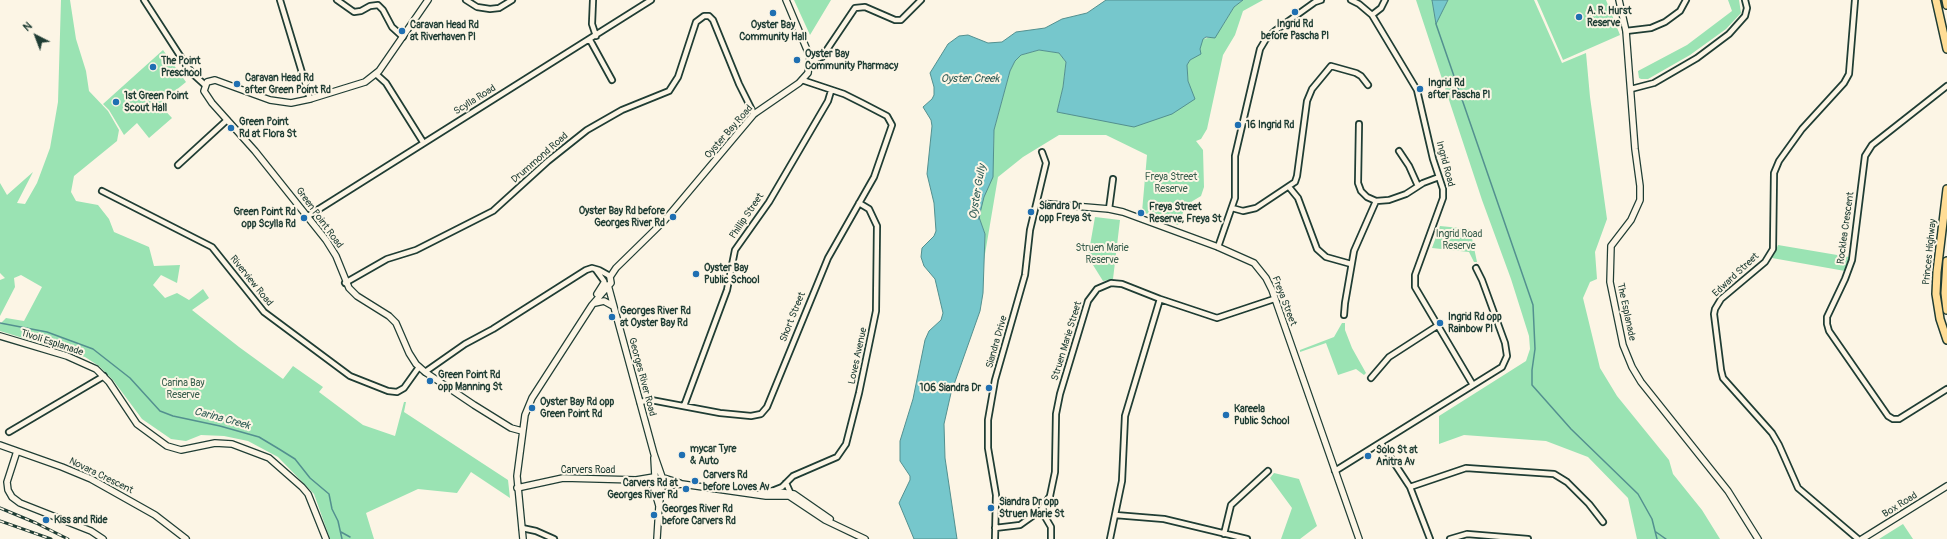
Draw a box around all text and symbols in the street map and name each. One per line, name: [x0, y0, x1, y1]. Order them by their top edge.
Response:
place label: A. R. Hurst Reserve: [1587, 5, 1631, 28]
marker: Ingrid Rd before Pascha Pl: [1290, 7, 1300, 17]
marker: Oyster Bay Community Hall: [768, 8, 778, 18]
marker: A. R. Hurst Reserve: [1574, 12, 1584, 22]
north arrow: [16, 16, 56, 56]
place label: Ingrid Rd before Pascha Pl: [1261, 18, 1329, 42]
text: N: [21, 19, 35, 34]
place label: Caravan Head Rd at Riverhaven Pl: [410, 19, 479, 42]
place label: Oyster Bay Community Hall: [739, 19, 807, 42]
marker: Caravan Head Rd at Riverhaven Pl: [397, 26, 407, 36]
place label: Oyster Bay Community Pharmacy: [805, 48, 898, 72]
place label: The Point Preschool: [161, 55, 202, 78]
marker: Oyster Bay Community Pharmacy: [792, 55, 802, 65]
marker: The Point Preschool: [148, 62, 158, 72]
place label: Caravan Head Rd after Green Point Rd: [245, 72, 331, 96]
water label: Oyster Creek: [941, 72, 999, 86]
place label: Ingrid Rd after Pascha Pl: [1428, 77, 1490, 100]
marker: Caravan Head Rd after Green Point Rd: [232, 79, 242, 89]
street label: Scylla Road: [452, 82, 498, 118]
marker: Ingrid Rd after Pascha Pl: [1415, 84, 1425, 94]
place label: 1st Green Point Scout Hall: [124, 90, 188, 114]
marker: 1st Green Point Scout Hall: [111, 97, 121, 107]
street label: Oyster Bay Road: [702, 103, 756, 161]
place label: Green Point Rd at Flora St: [239, 116, 296, 140]
place label: 16 Ingrid Rd: [1246, 119, 1295, 131]
marker: 16 Ingrid Rd: [1233, 120, 1243, 130]
marker: Green Point Rd at Flora St: [226, 123, 236, 133]
street label: Drummond Road: [509, 130, 571, 186]
street label: Ingrid Road: [1433, 140, 1457, 188]
water label: Oyster Gully: [967, 164, 989, 220]
park label: Freya Street Reserve: [1145, 171, 1197, 194]
street label: Green Point Road: [293, 185, 345, 251]
street label: Phillip Street: [727, 191, 767, 241]
street label: Rocklea Crescent: [1835, 191, 1857, 265]
place label: Siandra Dr opp Freya St: [1039, 200, 1091, 224]
place label: Freya Street Reserve, Freya St: [1149, 201, 1222, 224]
place label: Oyster Bay Rd before Georges River Rd: [579, 205, 665, 228]
place label: Green Point Rd opp Scylla Rd: [233, 206, 296, 230]
marker: Siandra Dr opp Freya St: [1026, 207, 1036, 217]
marker: Freya Street Reserve, Freya St: [1136, 208, 1146, 218]
marker: Oyster Bay Rd before Georges River Rd: [668, 212, 678, 222]
marker: Green Point Rd opp Scylla Rd: [299, 213, 309, 223]
street label: Princes Highway: [1921, 218, 1939, 286]
park label: Ingrid Road Reserve: [1436, 228, 1482, 252]
park label: Struen Marie Reserve: [1075, 242, 1129, 266]
street label: Edward Street: [1710, 250, 1762, 300]
street label: Riverview Road: [227, 253, 275, 309]
place label: Oyster Bay Public School: [704, 262, 760, 286]
marker: Oyster Bay Public School: [691, 269, 701, 279]
street label: Freya Street: [1269, 274, 1299, 328]
street label: The Esplanade: [1614, 282, 1638, 342]
street label: Short Street: [778, 290, 808, 344]
street label: Struen Marie Street: [1049, 300, 1085, 382]
place label: Georges River Rd at Oyster Bay Rd: [620, 305, 691, 328]
place label: Ingrid Rd opp Rainbow Pl: [1448, 311, 1502, 334]
marker: Georges River Rd at Oyster Bay Rd: [607, 312, 617, 322]
street label: Siandra Drive: [984, 314, 1010, 370]
marker: Ingrid Rd opp Rainbow Pl: [1435, 318, 1445, 328]
street label: Loves Avenue: [846, 326, 870, 386]
street label: Tivoli Esplanade: [19, 327, 85, 359]
street label: Georges River Road: [626, 336, 658, 418]
place label: Green Point Rd opp Manning St: [438, 369, 502, 392]
marker: Green Point Rd opp Manning St: [425, 376, 435, 386]
park label: Carina Bay Reserve: [161, 377, 205, 400]
place label: 106 Siandra Dr: [920, 382, 981, 394]
marker: 106 Siandra Dr: [984, 383, 994, 393]
place label: Oyster Bay Rd opp Green Point Rd: [540, 396, 614, 420]
marker: Oyster Bay Rd opp Green Point Rd: [527, 403, 537, 413]
place label: Kareela Public School: [1234, 403, 1290, 426]
water label: Carina Creek: [193, 405, 251, 433]
marker: Kareela Public School: [1221, 410, 1231, 420]
place label: mycar Tyre & Auto: [690, 443, 736, 466]
place label: Solo St at Anitra Av: [1376, 444, 1418, 468]
marker: mycar Tyre & Auto: [677, 450, 687, 460]
marker: Solo St at Anitra Av: [1363, 451, 1373, 461]
street label: Novara Crescent: [67, 455, 135, 497]
street label: Carvers Road: [561, 464, 615, 476]
place label: Carvers Rd before Loves Av: [703, 469, 770, 492]
marker: Carvers Rd before Loves Av: [690, 476, 700, 486]
place label: Carvers Rd at Georges River Rd: [607, 477, 678, 500]
marker: Carvers Rd at Georges River Rd: [681, 484, 691, 494]
street label: Box Road: [1880, 490, 1920, 520]
place label: Siandra Dr opp Struen Marie St: [999, 496, 1064, 520]
place label: Georges River Rd before Carvers Rd: [662, 503, 736, 526]
marker: Siandra Dr opp Struen Marie St: [986, 503, 996, 513]
marker: Georges River Rd before Carvers Rd: [649, 510, 659, 520]
place label: Kiss and Ride: [54, 514, 107, 526]
marker: Kiss and Ride: [41, 515, 51, 525]

